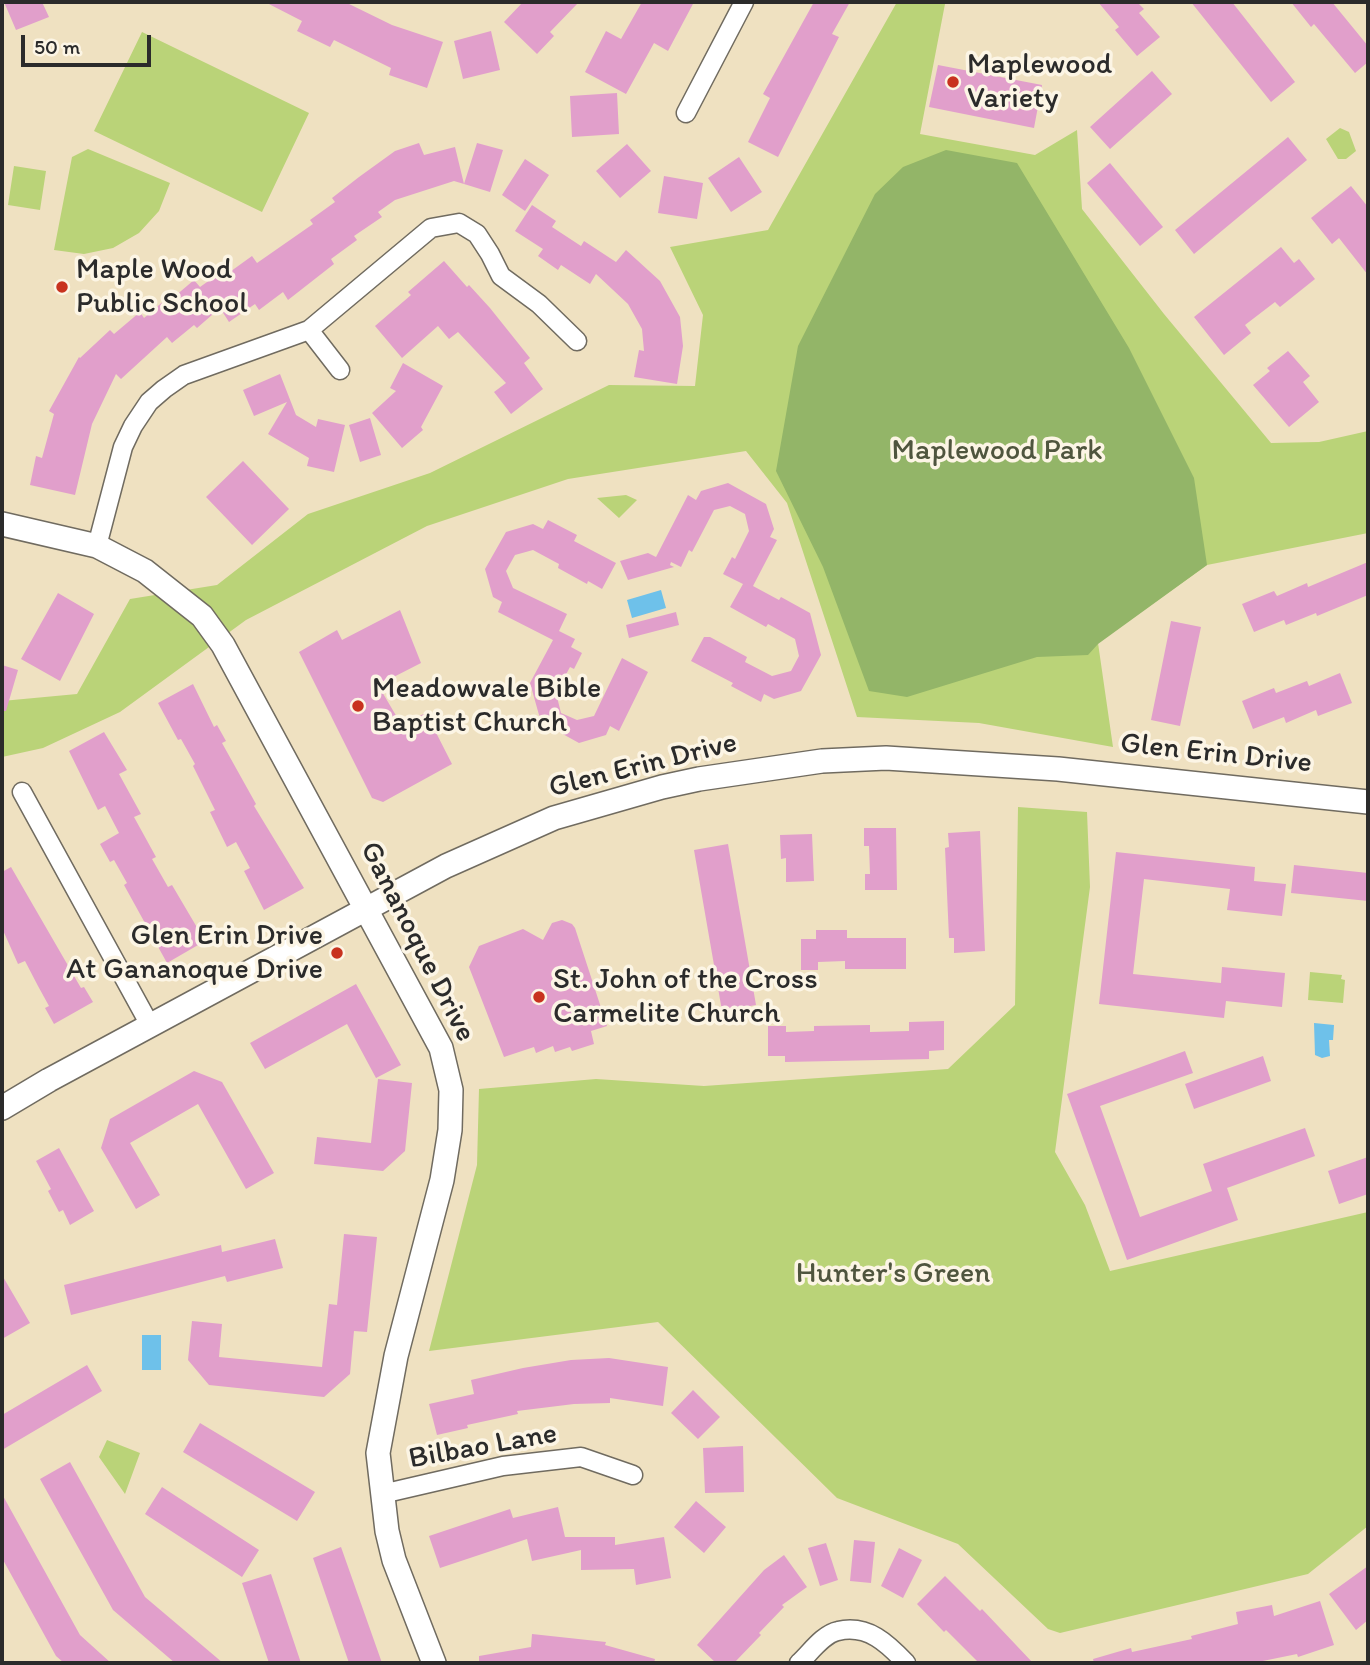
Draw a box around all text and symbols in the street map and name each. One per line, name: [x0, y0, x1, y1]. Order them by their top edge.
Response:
scale bar: [24, 21, 154, 65]
text: 50 m: [34, 34, 80, 59]
place label: Maplewood Variety: [967, 47, 1112, 118]
marker: Maplewood Variety: [945, 74, 961, 90]
place label: Maple Wood Public School: [76, 252, 248, 322]
marker: Maple Wood Public School: [54, 279, 70, 295]
park label: Maplewood Park: [891, 433, 1103, 469]
place label: Meadowvale Bible Baptist Church: [372, 671, 601, 742]
marker: Meadowvale Bible Baptist Church: [350, 698, 366, 714]
street label: Glen Erin Drive: [545, 725, 741, 807]
street label: Glen Erin Drive: [1118, 726, 1314, 782]
street label: Gananoque Drive: [351, 836, 483, 1048]
place label: Glen Erin Drive At Gananoque Drive: [66, 918, 323, 988]
marker: Glen Erin Drive At Gananoque Drive: [329, 945, 345, 961]
place label: St. John of the Cross Carmelite Church: [553, 962, 818, 1032]
marker: St. John of the Cross Carmelite Church: [531, 989, 547, 1005]
park label: Hunter's Green: [796, 1256, 990, 1292]
street label: Bilbao Lane: [406, 1416, 560, 1478]

